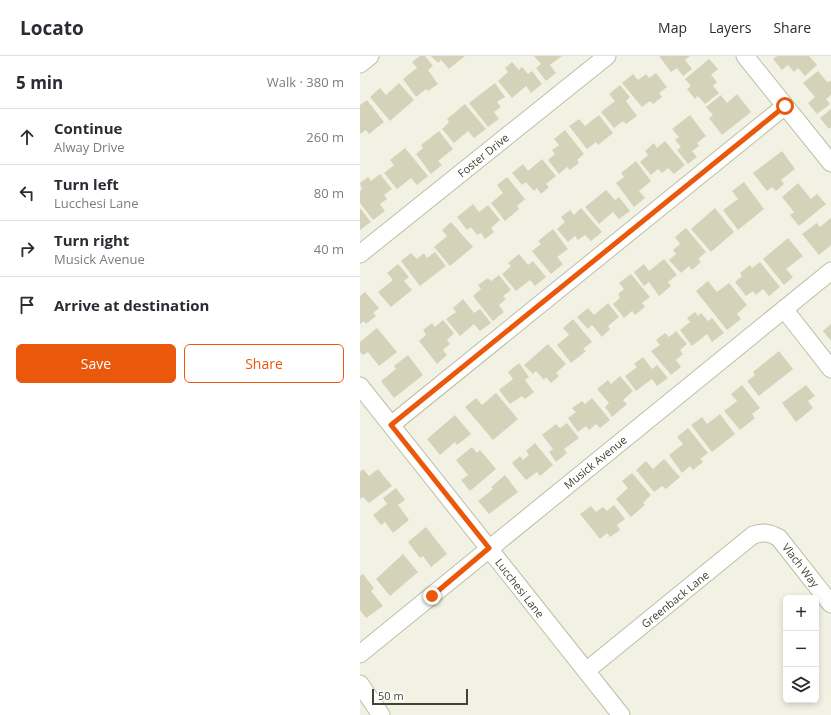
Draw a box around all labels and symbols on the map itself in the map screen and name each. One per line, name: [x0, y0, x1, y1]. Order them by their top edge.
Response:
route start: [776, 97, 794, 115]
street label: Foster Drive: [454, 130, 512, 180]
street label: Musick Avenue: [560, 432, 630, 492]
street label: Vlach Way: [779, 540, 823, 591]
street label: Lucchesi Lane: [492, 555, 548, 621]
street label: Greenback Lane: [638, 567, 712, 631]
route end: [423, 587, 441, 605]
scale bar: [372, 687, 468, 706]

